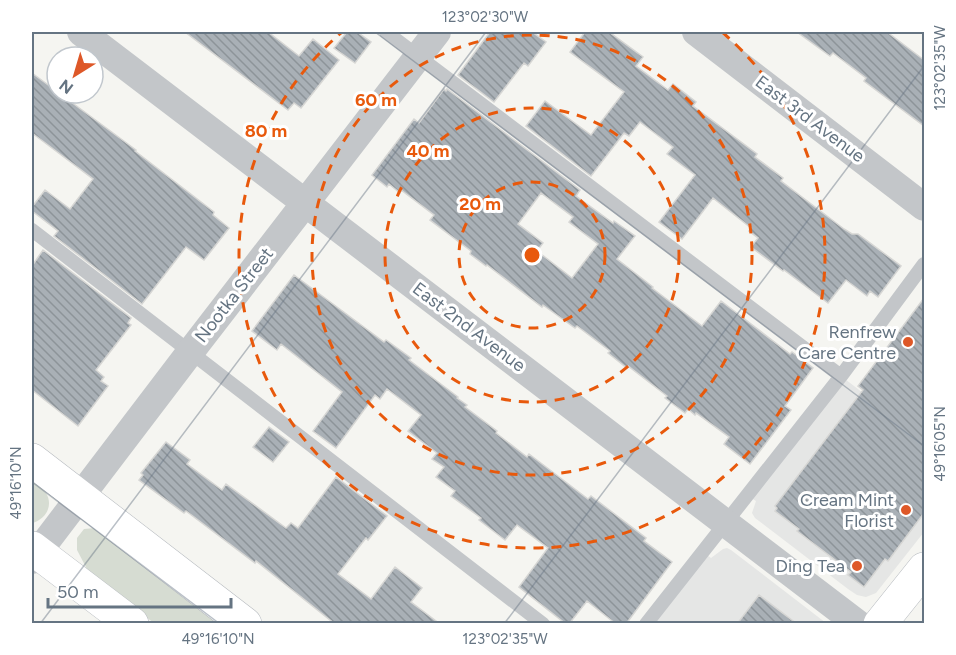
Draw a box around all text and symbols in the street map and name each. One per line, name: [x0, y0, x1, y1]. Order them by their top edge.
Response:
text: 123°02'30"W: [442, 8, 529, 26]
text: 123°02'35"W: [931, 25, 949, 111]
north arrow: [45, 45, 105, 105]
street label: East 3rd Avenue: [751, 71, 869, 167]
text: N: [56, 75, 77, 98]
text: 60 m: [355, 89, 397, 111]
text: 80 m: [245, 120, 287, 142]
text: 40 m: [406, 140, 450, 162]
text: 20 m: [459, 193, 501, 215]
street label: Nootka Street: [190, 243, 278, 347]
centre of rings: [522, 245, 542, 265]
street label: East 2nd Avenue: [408, 277, 530, 377]
place label: Renfrew Care Centre: [798, 321, 896, 364]
marker: Renfrew Care Centre: [901, 335, 915, 349]
text: 49°16'05"N: [931, 406, 949, 482]
text: 49°16'10"N: [7, 446, 25, 520]
place label: Cream Mint Florist: [800, 489, 894, 532]
marker: Cream Mint Florist: [899, 503, 913, 517]
place label: Ding Tea: [776, 555, 845, 577]
marker: Ding Tea: [850, 559, 864, 573]
scale bar: [48, 571, 231, 609]
text: 50 m: [57, 581, 99, 603]
text: 49°16'10"N: [181, 630, 255, 648]
text: 123°02'35"W: [462, 630, 548, 648]

